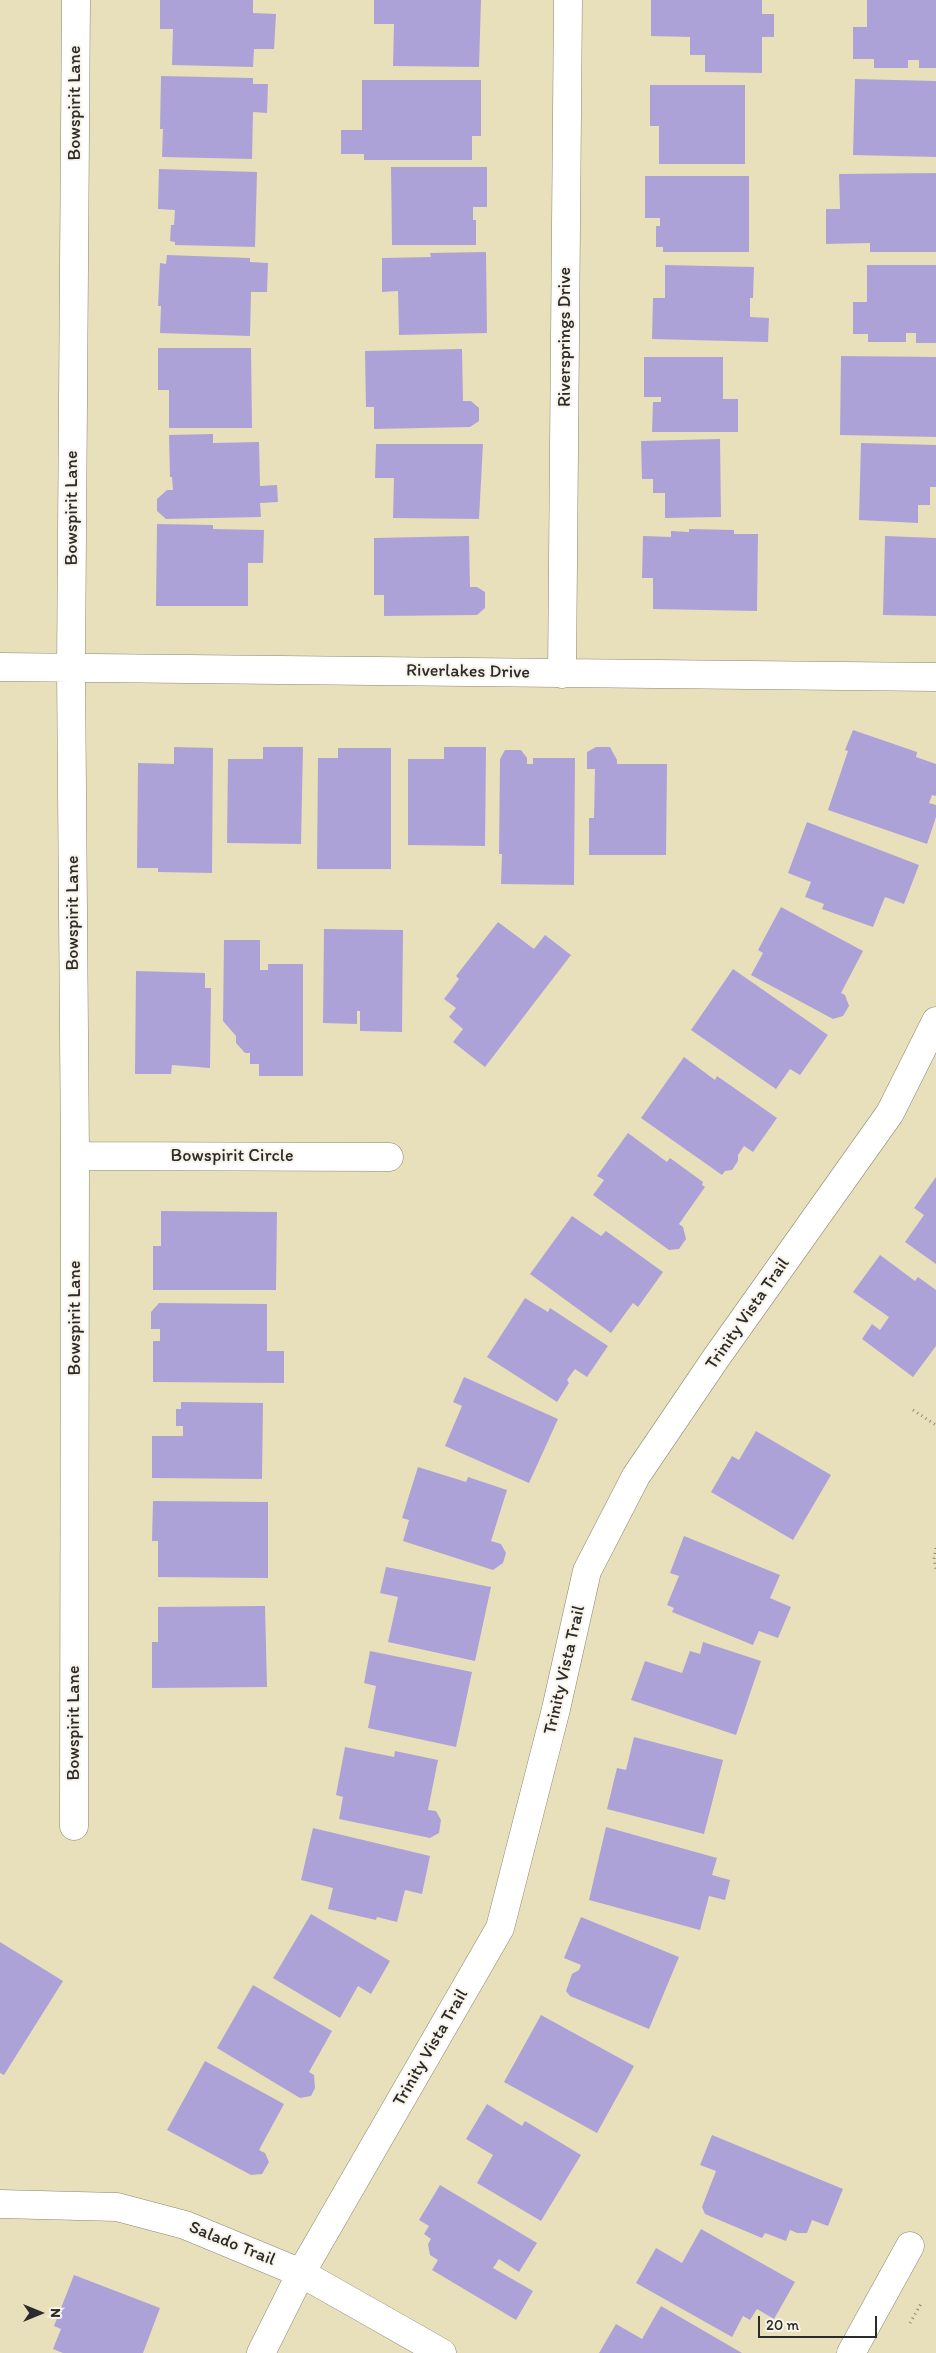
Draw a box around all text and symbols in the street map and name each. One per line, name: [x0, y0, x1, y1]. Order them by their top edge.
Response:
street label: Bowspirit Lane: [64, 46, 86, 160]
street label: Riversprings Drive: [554, 267, 576, 407]
street label: Bowspirit Lane: [61, 451, 83, 565]
street label: Riverlakes Drive: [406, 660, 530, 684]
street label: Bowspirit Lane: [62, 856, 84, 970]
street label: Bowspirit Circle: [171, 1145, 293, 1167]
street label: Trinity Vista Trail: [701, 1254, 795, 1374]
street label: Bowspirit Lane: [64, 1261, 86, 1375]
street label: Trinity Vista Trail: [540, 1603, 590, 1737]
street label: Bowspirit Lane: [63, 1666, 85, 1780]
street label: Trinity Vista Trail: [389, 1985, 473, 2111]
street label: Salado Trail: [186, 2217, 278, 2271]
north arrow: [15, 2288, 65, 2338]
scale bar: [761, 2306, 880, 2338]
text: N: [47, 2308, 64, 2318]
text: 20 m: [766, 2316, 799, 2334]

